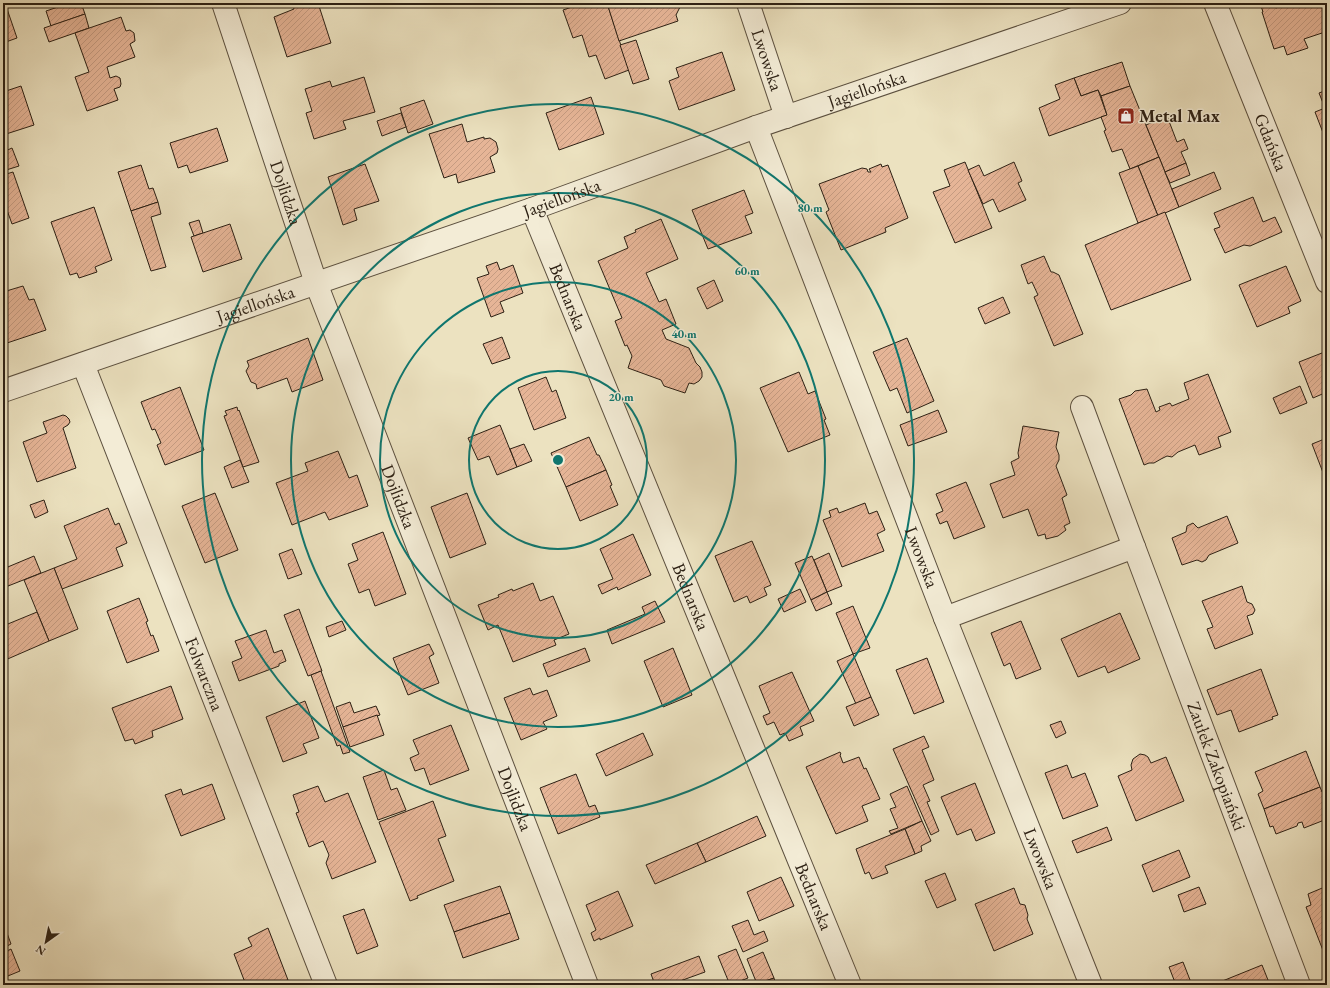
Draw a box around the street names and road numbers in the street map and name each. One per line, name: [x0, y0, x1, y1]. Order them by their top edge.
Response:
street label: Lwowska: [746, 26, 789, 95]
street label: Jagiellońska: [823, 65, 910, 113]
street label: Gdańska: [1249, 110, 1294, 175]
street label: Dojlidzka: [265, 157, 308, 229]
street label: Jagiellońska: [518, 173, 604, 223]
street label: Bednarska: [544, 260, 593, 335]
street label: Jagiellońska: [211, 279, 298, 328]
street label: Dojlidzka: [376, 461, 422, 533]
street label: Lwowska: [900, 523, 945, 592]
street label: Bednarska: [667, 559, 716, 634]
street label: Folwarczna: [180, 634, 230, 715]
street label: Zaułek Zakopiański: [1182, 698, 1252, 834]
street label: Dojlidzka: [493, 763, 539, 835]
street label: Lwowska: [1019, 824, 1064, 893]
street label: Bednarska: [790, 859, 839, 934]

